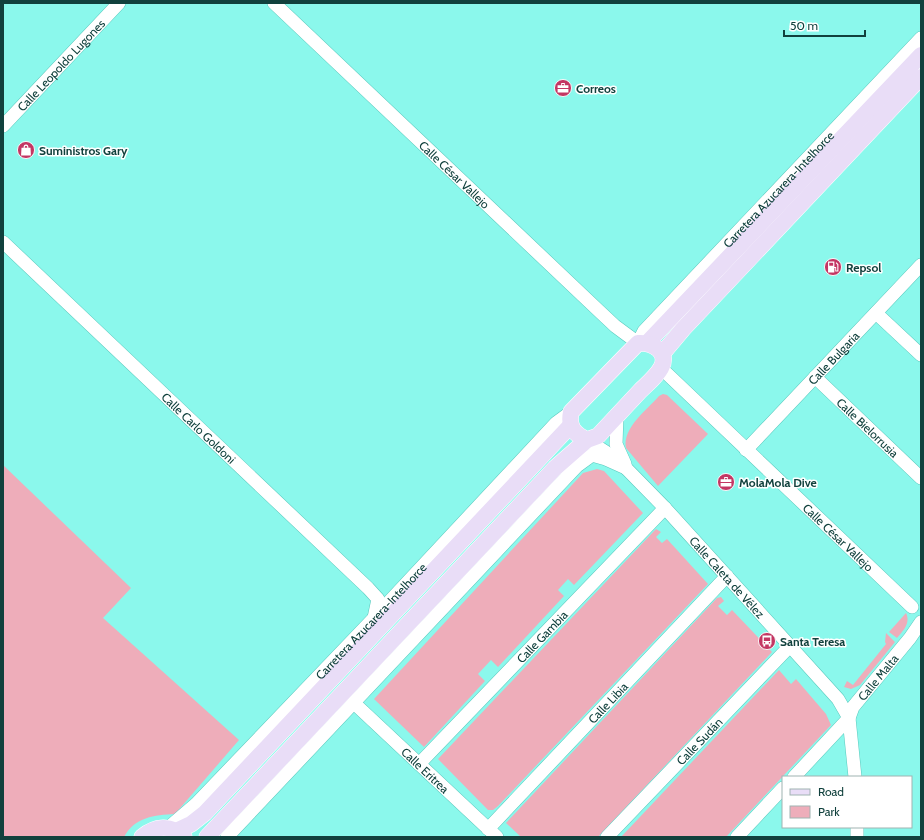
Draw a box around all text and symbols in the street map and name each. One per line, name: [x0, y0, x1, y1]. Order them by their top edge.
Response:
scale bar: [784, 12, 865, 38]
street label: Calle Leopoldo Lugones: [14, 16, 108, 114]
text: 50 m: [790, 18, 818, 33]
office icon: Correos: [553, 78, 573, 98]
place label: Correos: [576, 81, 616, 96]
street label: Carretera Azucarera-Intelhorce: [719, 128, 837, 251]
street label: Calle César Vallejo: [416, 137, 494, 212]
shop icon: Suministros Gary: [16, 140, 36, 160]
place label: Suministros Gary: [39, 143, 128, 158]
fuel station icon: Repsol: [823, 257, 843, 277]
place label: Repsol: [846, 260, 881, 275]
street label: Calle Bulgaria: [805, 328, 862, 388]
street label: Calle Carlo Goldoni: [159, 389, 239, 466]
street label: Calle Bielorrusia: [834, 394, 902, 461]
office icon: MolaMola Dive: [716, 472, 736, 492]
place label: MolaMola Dive: [739, 475, 817, 490]
street label: Calle César Vallejo: [800, 500, 877, 574]
street label: Calle Caleta de Vélez: [687, 533, 768, 621]
street label: Carretera Azucarera-Intelhorce: [312, 559, 429, 682]
street label: Calle Gambia: [513, 607, 570, 666]
bus stop icon: Santa Teresa: [757, 631, 777, 651]
place label: Santa Teresa: [780, 634, 845, 649]
street label: Calle Malta: [854, 651, 901, 703]
street label: Calle Libia: [584, 679, 631, 726]
street label: Calle Sudán: [673, 714, 725, 768]
street label: Calle Eritrea: [398, 744, 453, 796]
legend: [782, 776, 912, 828]
text: Road: [818, 784, 844, 799]
text: Park: [818, 804, 840, 819]

